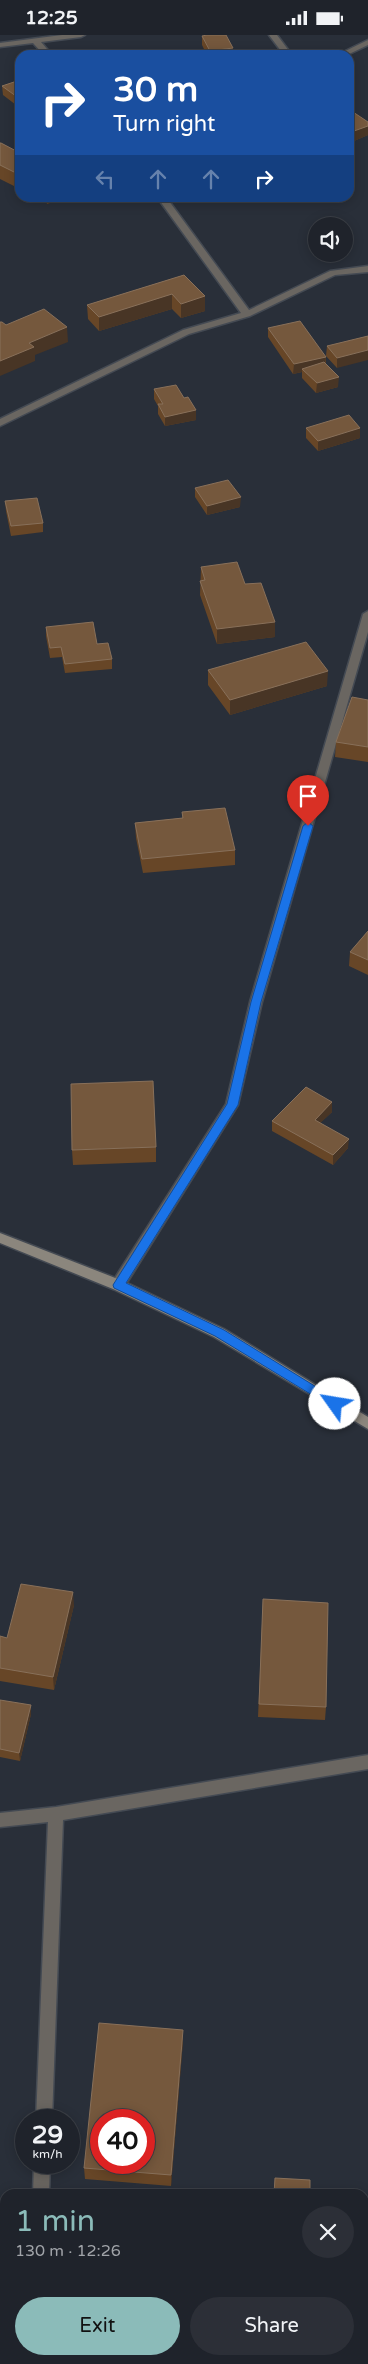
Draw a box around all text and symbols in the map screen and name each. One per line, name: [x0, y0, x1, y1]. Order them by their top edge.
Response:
text: 12:25: [25, 7, 78, 29]
text: 30 m: [113, 69, 198, 111]
icon: right: [30, 70, 95, 135]
text: Turn right: [113, 111, 215, 137]
icon: left: [91, 165, 119, 193]
icon: ahead: [144, 165, 172, 193]
icon: ahead: [197, 165, 225, 193]
icon: right: [250, 165, 278, 193]
map controls: [308, 217, 353, 262]
button: sound: [308, 217, 353, 262]
pin: [287, 775, 329, 826]
icon: arrive: [294, 782, 322, 810]
position arrow: [308, 1377, 360, 1429]
speed limit sign: 40: [90, 2109, 155, 2174]
text: 29: [32, 2120, 63, 2150]
text: km/h: [32, 2147, 63, 2161]
text: 1 min: [15, 2203, 95, 2240]
button: close: [302, 2206, 354, 2258]
text: 130 m · 12:26: [15, 2241, 121, 2261]
button: Exit: [15, 2297, 180, 2355]
button: Share: [190, 2297, 354, 2355]

